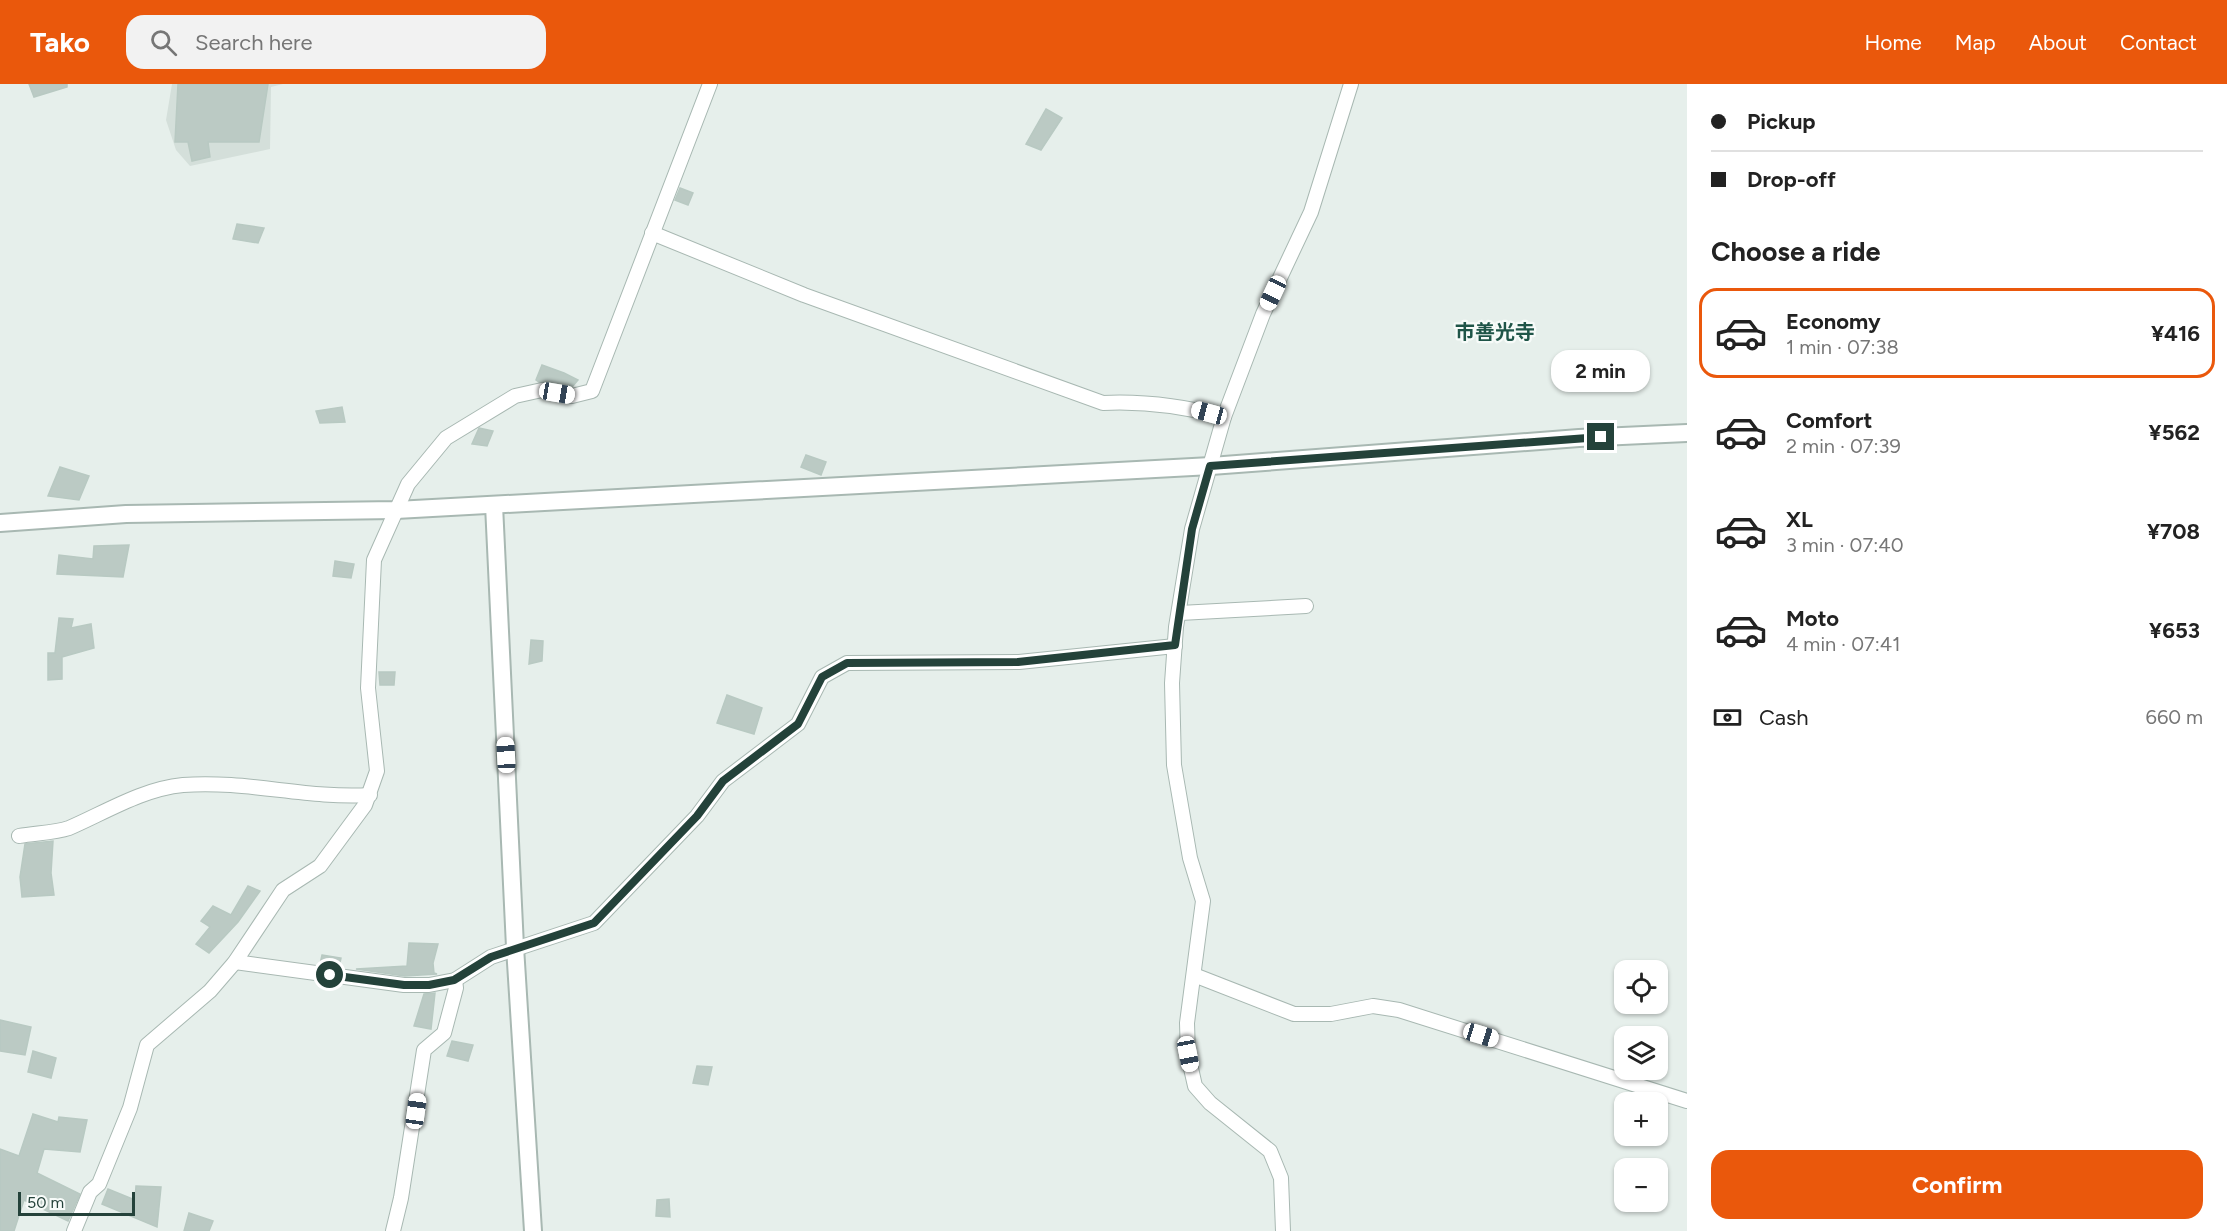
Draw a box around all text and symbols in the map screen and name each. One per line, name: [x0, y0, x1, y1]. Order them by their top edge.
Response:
search box: [126, 15, 546, 69]
text: Tako: [30, 25, 90, 59]
icon: search: [147, 26, 180, 59]
text: Search here: [195, 29, 313, 56]
text: Home: [1865, 30, 1922, 55]
text: Map: [1955, 30, 1996, 55]
text: About: [2029, 30, 2087, 55]
text: Contact: [2120, 30, 2197, 55]
text: Pickup: [1747, 108, 1816, 135]
text: Drop-off: [1747, 166, 1836, 193]
text: Choose a ride: [1711, 235, 1880, 268]
car: [1257, 273, 1289, 313]
icon: car: [1714, 306, 1768, 360]
text: Economy: [1786, 308, 1881, 335]
district label: 市善光寺: [1455, 320, 1535, 344]
text: ¥416: [2151, 320, 2200, 347]
text: 1 min · 07:38: [1786, 335, 1899, 359]
callout: 2 min: [1552, 350, 1650, 392]
text: 2 min: [1575, 359, 1626, 383]
car: [538, 381, 576, 405]
car: [1189, 400, 1229, 426]
icon: car: [1714, 405, 1768, 459]
text: Comfort: [1786, 407, 1872, 434]
text: ¥562: [2149, 419, 2200, 446]
route end: [1587, 423, 1614, 450]
text: 2 min · 07:39: [1786, 434, 1901, 458]
icon: car: [1714, 504, 1768, 558]
text: XL: [1786, 506, 1813, 533]
text: ¥708: [2147, 518, 2200, 545]
text: 3 min · 07:40: [1786, 533, 1903, 557]
icon: car: [1714, 603, 1768, 657]
text: Moto: [1786, 605, 1839, 632]
text: ¥653: [2149, 617, 2200, 644]
text: 4 min · 07:41: [1786, 632, 1900, 656]
icon: cash: [1711, 701, 1744, 734]
text: Cash: [1759, 704, 1809, 731]
text: 660 m: [2146, 705, 2203, 729]
car: [496, 737, 516, 773]
map controls: [1614, 960, 1668, 1212]
button: locate: [1614, 960, 1668, 1014]
route start: [316, 961, 343, 988]
car: [1461, 1021, 1501, 1049]
button: layers: [1614, 1026, 1668, 1080]
car: [1176, 1035, 1200, 1073]
car: [405, 1092, 427, 1130]
button: +: [1614, 1092, 1668, 1146]
button: Confirm: [1711, 1150, 2203, 1219]
button: −: [1614, 1158, 1668, 1212]
scale bar: [18, 1189, 135, 1216]
text: 50 m: [27, 1193, 64, 1212]

